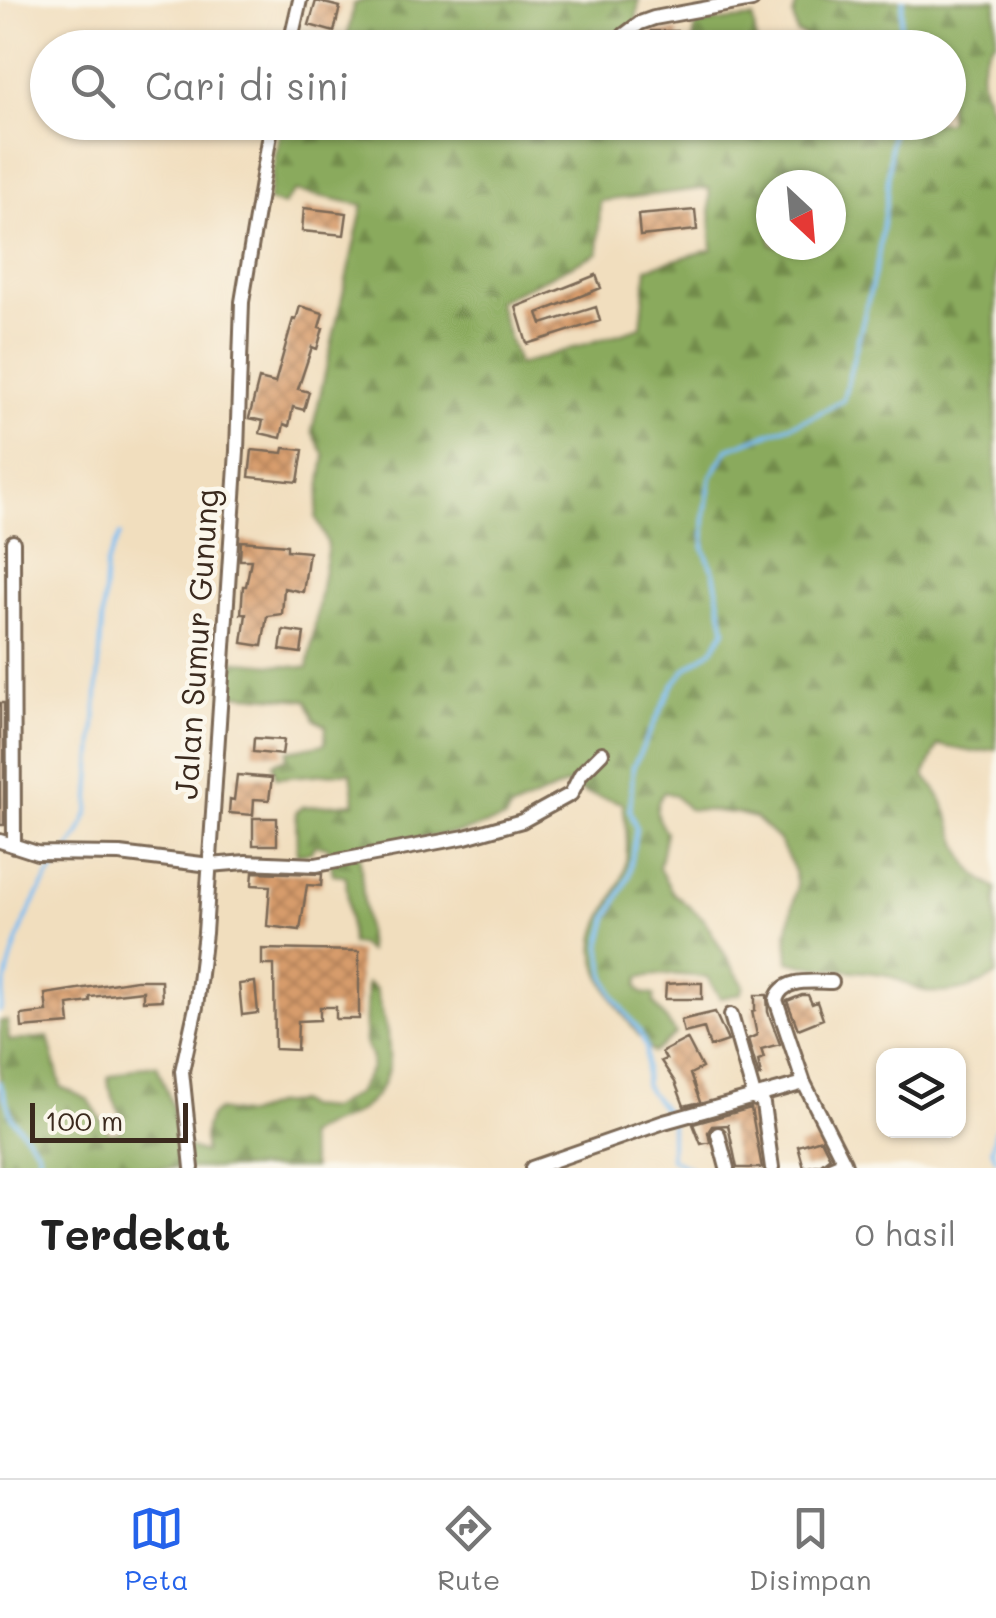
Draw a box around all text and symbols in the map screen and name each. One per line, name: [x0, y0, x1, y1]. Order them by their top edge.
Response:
search box: [30, 30, 966, 140]
icon: search: [65, 58, 120, 113]
text: Cari di sini: [145, 60, 349, 110]
north arrow: [756, 170, 846, 260]
street label: Jalan Sumur Gunung: [163, 487, 227, 800]
map controls: [876, 1048, 966, 1138]
button: layers: [876, 1048, 966, 1138]
scale bar: [30, 1098, 188, 1142]
text: 100 m: [45, 1102, 123, 1138]
text: Terdekat: [40, 1206, 230, 1261]
text: 0 hasil: [855, 1212, 956, 1254]
tab: Peta: [124, 1501, 189, 1597]
tab: Rute: [437, 1501, 500, 1597]
tab: Disimpan: [749, 1501, 872, 1597]

